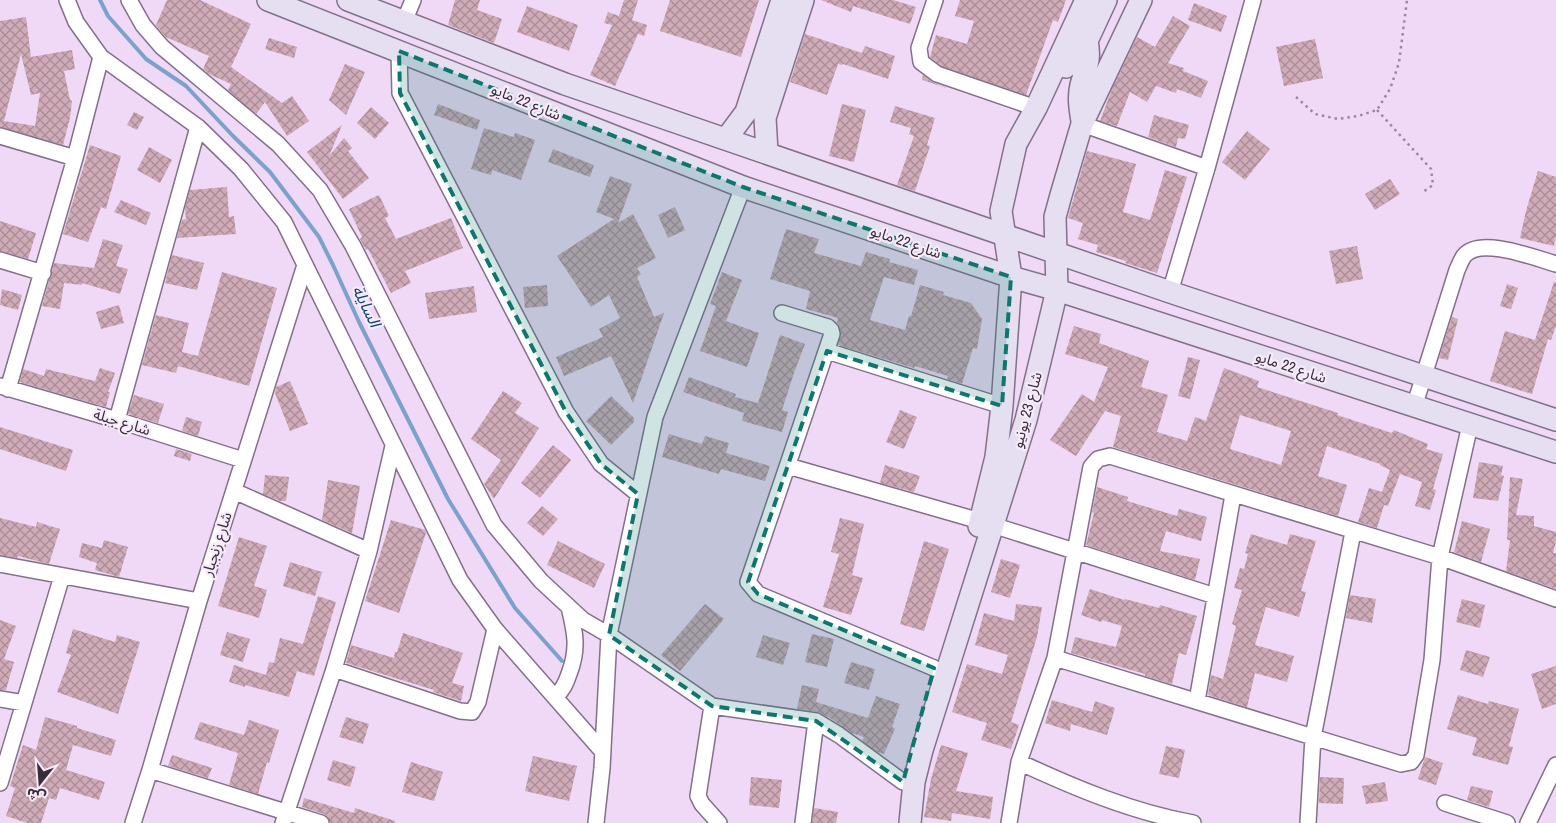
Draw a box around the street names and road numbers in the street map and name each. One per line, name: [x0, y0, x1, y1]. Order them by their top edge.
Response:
street label: شارع 22 مايو: [487, 78, 564, 127]
street label: شارع 22 مايو: [867, 220, 945, 265]
street label: شارع 22 مايو: [1252, 345, 1330, 390]
street label: شارع 23 يونيو: [1006, 369, 1049, 451]
street label: شارع جبلة: [91, 403, 153, 442]
street label: شارع زنجبار: [196, 509, 239, 580]

